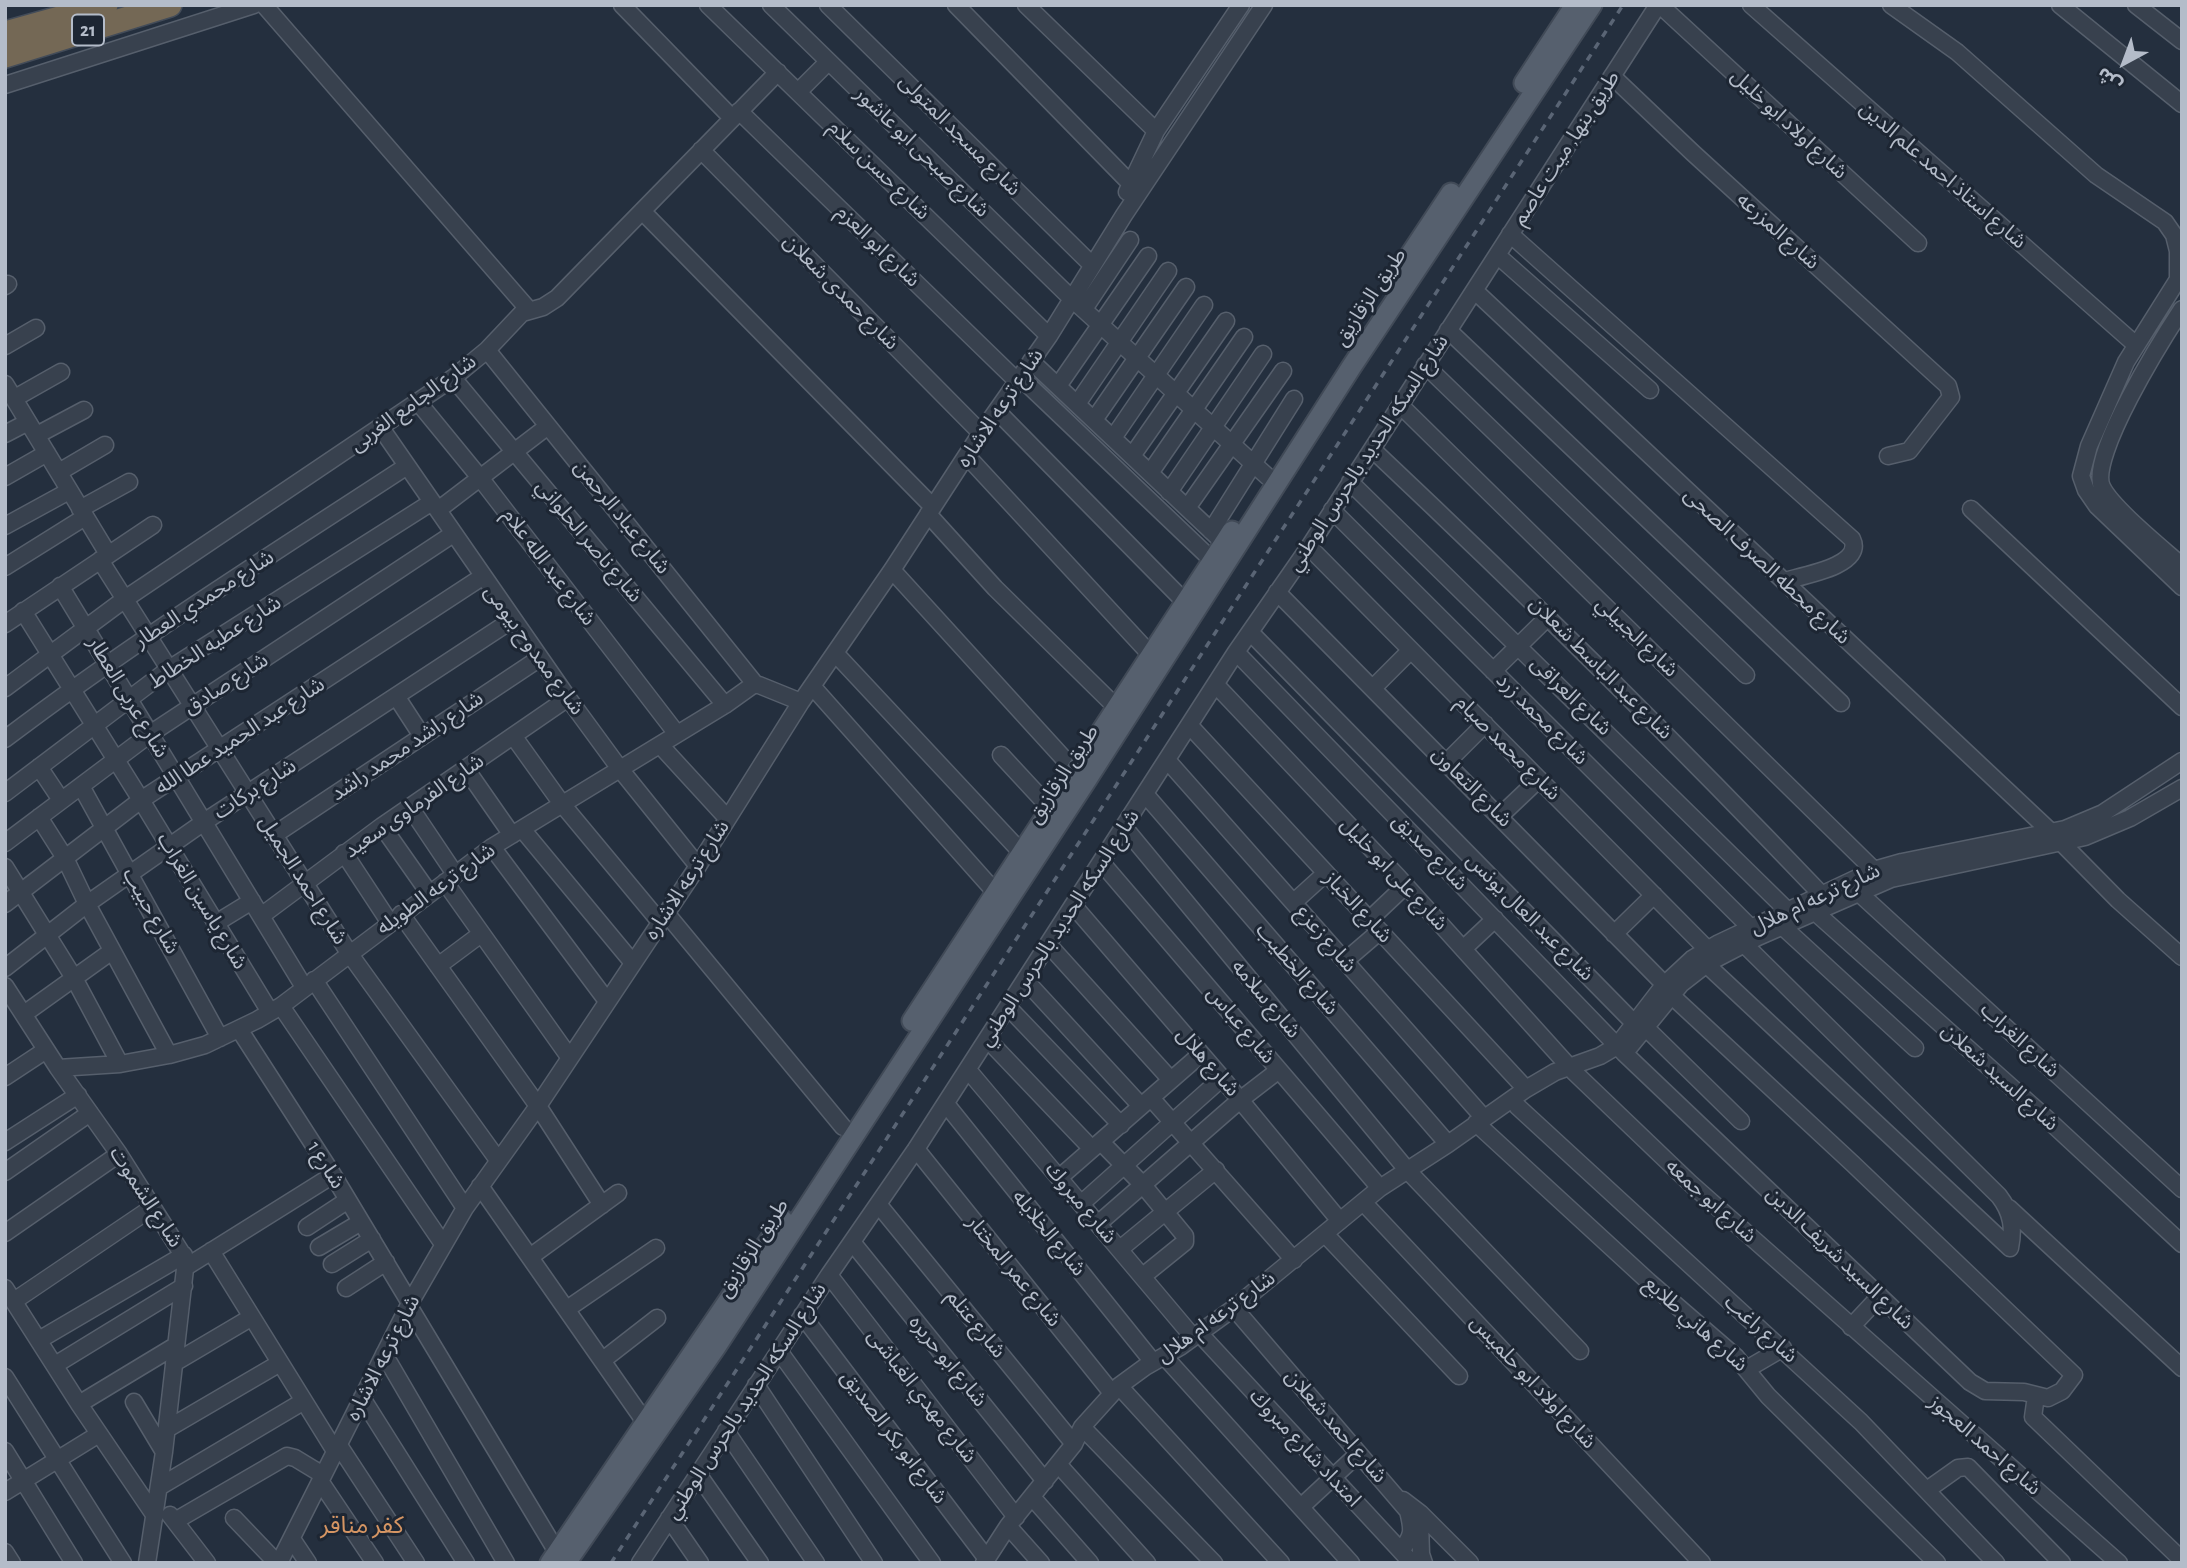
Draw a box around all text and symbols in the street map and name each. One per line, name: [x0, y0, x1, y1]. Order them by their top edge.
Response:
road number: 21: [72, 14, 104, 46]
north arrow: [2089, 28, 2159, 98]
street label: شارع اولاد ابو خليل: [1725, 64, 1853, 184]
text: ش: [2094, 64, 2126, 95]
street label: طريق بنها, ميت عاصم: [1507, 66, 1625, 230]
street label: شارع مسجد المتولى: [894, 69, 1026, 201]
street label: شارع صبحى ابو عاشور: [849, 81, 995, 223]
street label: شارع استاذ احمد علم الدين: [1854, 96, 2032, 254]
street label: شارع حسن سلام: [823, 115, 935, 225]
street label: شارع المزرعه: [1731, 187, 1825, 275]
street label: شارع ابو العزم: [831, 200, 925, 292]
street label: شارع حمدى شعلان: [778, 229, 904, 355]
street label: طريق الزقازيق: [1328, 243, 1412, 351]
street label: شارع السكه الحديد بالحرس الوطني: [1282, 330, 1454, 576]
street label: شارع ترعه الاشاره: [951, 344, 1049, 472]
street label: شارع الجامع الغربى: [345, 349, 481, 457]
street label: شارع عباد الرحمن: [568, 455, 676, 579]
street label: شارع ناصر الحلواني: [530, 474, 648, 608]
street label: شارع محطه الصرف الصحى: [1678, 482, 1856, 650]
street label: شارع عبد الله علام: [497, 503, 601, 631]
street label: شارع محمدي العطار: [129, 544, 279, 654]
street label: شارع ممدوح بيومى: [478, 580, 590, 720]
street label: شارع عطيه الخطاط: [144, 590, 286, 694]
street label: شارع عبد الباسط شعلان: [1524, 591, 1678, 745]
street label: شارع الجبيلي: [1590, 591, 1684, 683]
street label: شارع عربى العطار: [82, 632, 174, 762]
street label: شارع صادق: [179, 647, 273, 721]
street label: شارع العراقى: [1525, 651, 1617, 741]
street label: شارع محمد زرد: [1491, 668, 1593, 770]
street label: شارع عبد الحميد عطا الله: [150, 672, 330, 800]
street label: شارع راشد محمد راشد: [326, 686, 488, 806]
street label: شارع محمد صيام: [1450, 690, 1566, 806]
street label: طريق الزقازيق: [1022, 720, 1104, 828]
street label: شارع التعاون: [1426, 741, 1518, 833]
street label: شارع الفرماوى سعيد: [339, 748, 489, 864]
street label: شارع بركات: [209, 753, 301, 825]
street label: شارع السكه الحديد بالحرس الوطني: [973, 805, 1145, 1051]
street label: شارع صديق: [1387, 808, 1473, 896]
street label: شارع احمد الجميل: [253, 811, 353, 949]
street label: شارع على ابو خليل: [1335, 812, 1453, 936]
street label: شارع ترعه الاشاره: [639, 815, 735, 945]
street label: شارع ياسين الغراب: [151, 828, 253, 974]
street label: شارع ترعه الطويله: [372, 837, 500, 941]
street label: شارع عبد العال يونس: [1461, 848, 1599, 986]
street label: شارع ترعه ام هلال: [1746, 858, 1884, 940]
street label: شارع حبيب: [117, 863, 185, 959]
street label: شارع الخباز: [1318, 866, 1398, 948]
street label: شارع زعزع: [1290, 900, 1362, 978]
street label: شارع الخطيب: [1250, 918, 1344, 1020]
street label: شارع سلامه: [1226, 955, 1306, 1043]
street label: شارع عباس: [1201, 981, 1281, 1069]
street label: شارع الغراب: [1975, 997, 2065, 1083]
street label: شارع السيد شعلان: [1936, 1018, 2064, 1136]
street label: شارع هلال: [1171, 1022, 1245, 1102]
street label: شارع 1: [302, 1136, 350, 1194]
street label: شارع الشموت: [104, 1142, 188, 1252]
street label: شارع ابو جمعه: [1660, 1153, 1762, 1249]
street label: شارع مبروك: [1040, 1157, 1122, 1249]
street label: شارع السيد شريف الدين: [1761, 1181, 1919, 1335]
street label: شارع الخلايله: [1007, 1185, 1091, 1281]
street label: طريق الزقازيق: [712, 1194, 794, 1302]
street label: شارع عمر المختار: [961, 1210, 1067, 1332]
street label: شارع ترعه ام هلال: [1152, 1265, 1280, 1369]
street label: شارع هاني طلايع: [1639, 1271, 1753, 1377]
street label: شارع السكه الحديد بالحرس الوطني: [660, 1278, 832, 1524]
street label: شارع عتلم: [941, 1285, 1011, 1363]
street label: شارع راغب: [1719, 1289, 1803, 1369]
street label: شارع ترعه الاشاره: [340, 1291, 426, 1425]
street label: شارع ابو حريره: [903, 1310, 993, 1412]
street label: شارع اولاد ابو حلميس: [1465, 1310, 1601, 1454]
street label: شارع مهدي الغباشى: [862, 1324, 982, 1468]
street label: شارع احمد شعلان: [1280, 1364, 1392, 1488]
street label: شارع ابو بكر الصديق: [835, 1365, 953, 1509]
street label: امتداد شارع مبروك: [1244, 1384, 1366, 1512]
street label: شارع احمد العجوز: [1924, 1389, 2046, 1501]
district label: كفر مناقر: [320, 1512, 404, 1540]

